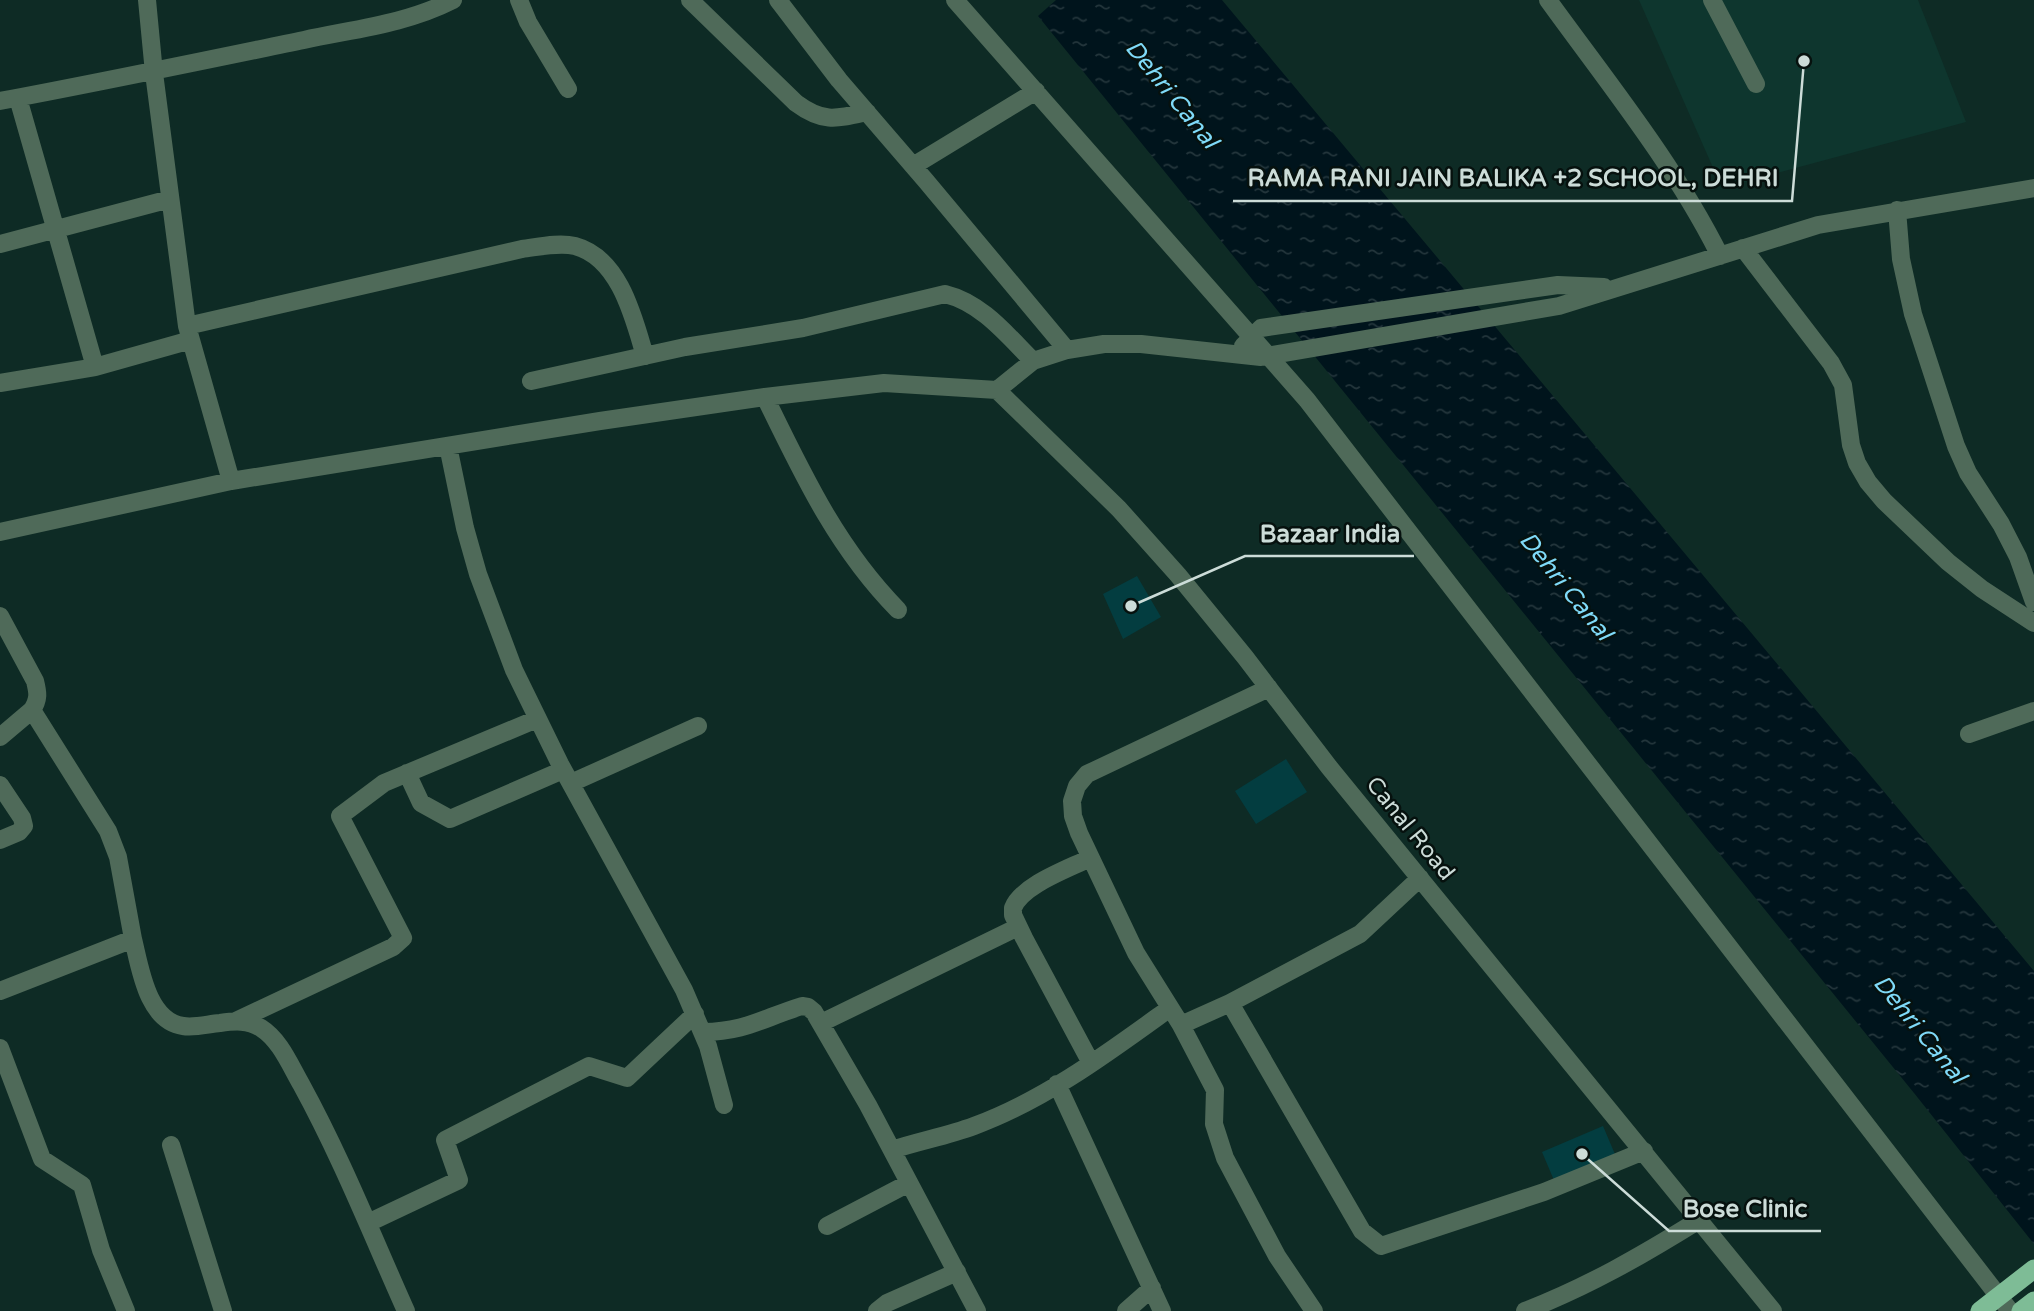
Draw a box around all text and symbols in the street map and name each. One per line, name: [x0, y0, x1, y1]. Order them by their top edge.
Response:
water label: Dehri Canal: [1119, 34, 1226, 157]
callout: RAMA RANI JAIN BALIKA +2 SCHOOL, DEHRI: [1233, 156, 1792, 201]
text: RAMA RANI JAIN BALIKA +2 SCHOOL, DEHRI: [1247, 164, 1779, 193]
callout: Bazaar India: [1245, 511, 1414, 556]
text: Bazaar India: [1260, 520, 1400, 549]
water label: Dehri Canal: [1513, 526, 1620, 649]
street label: Canal Road: [1360, 771, 1461, 886]
water label: Dehri Canal: [1867, 969, 1974, 1092]
callout: Bose Clinic: [1669, 1186, 1821, 1231]
text: Bose Clinic: [1683, 1195, 1807, 1224]

